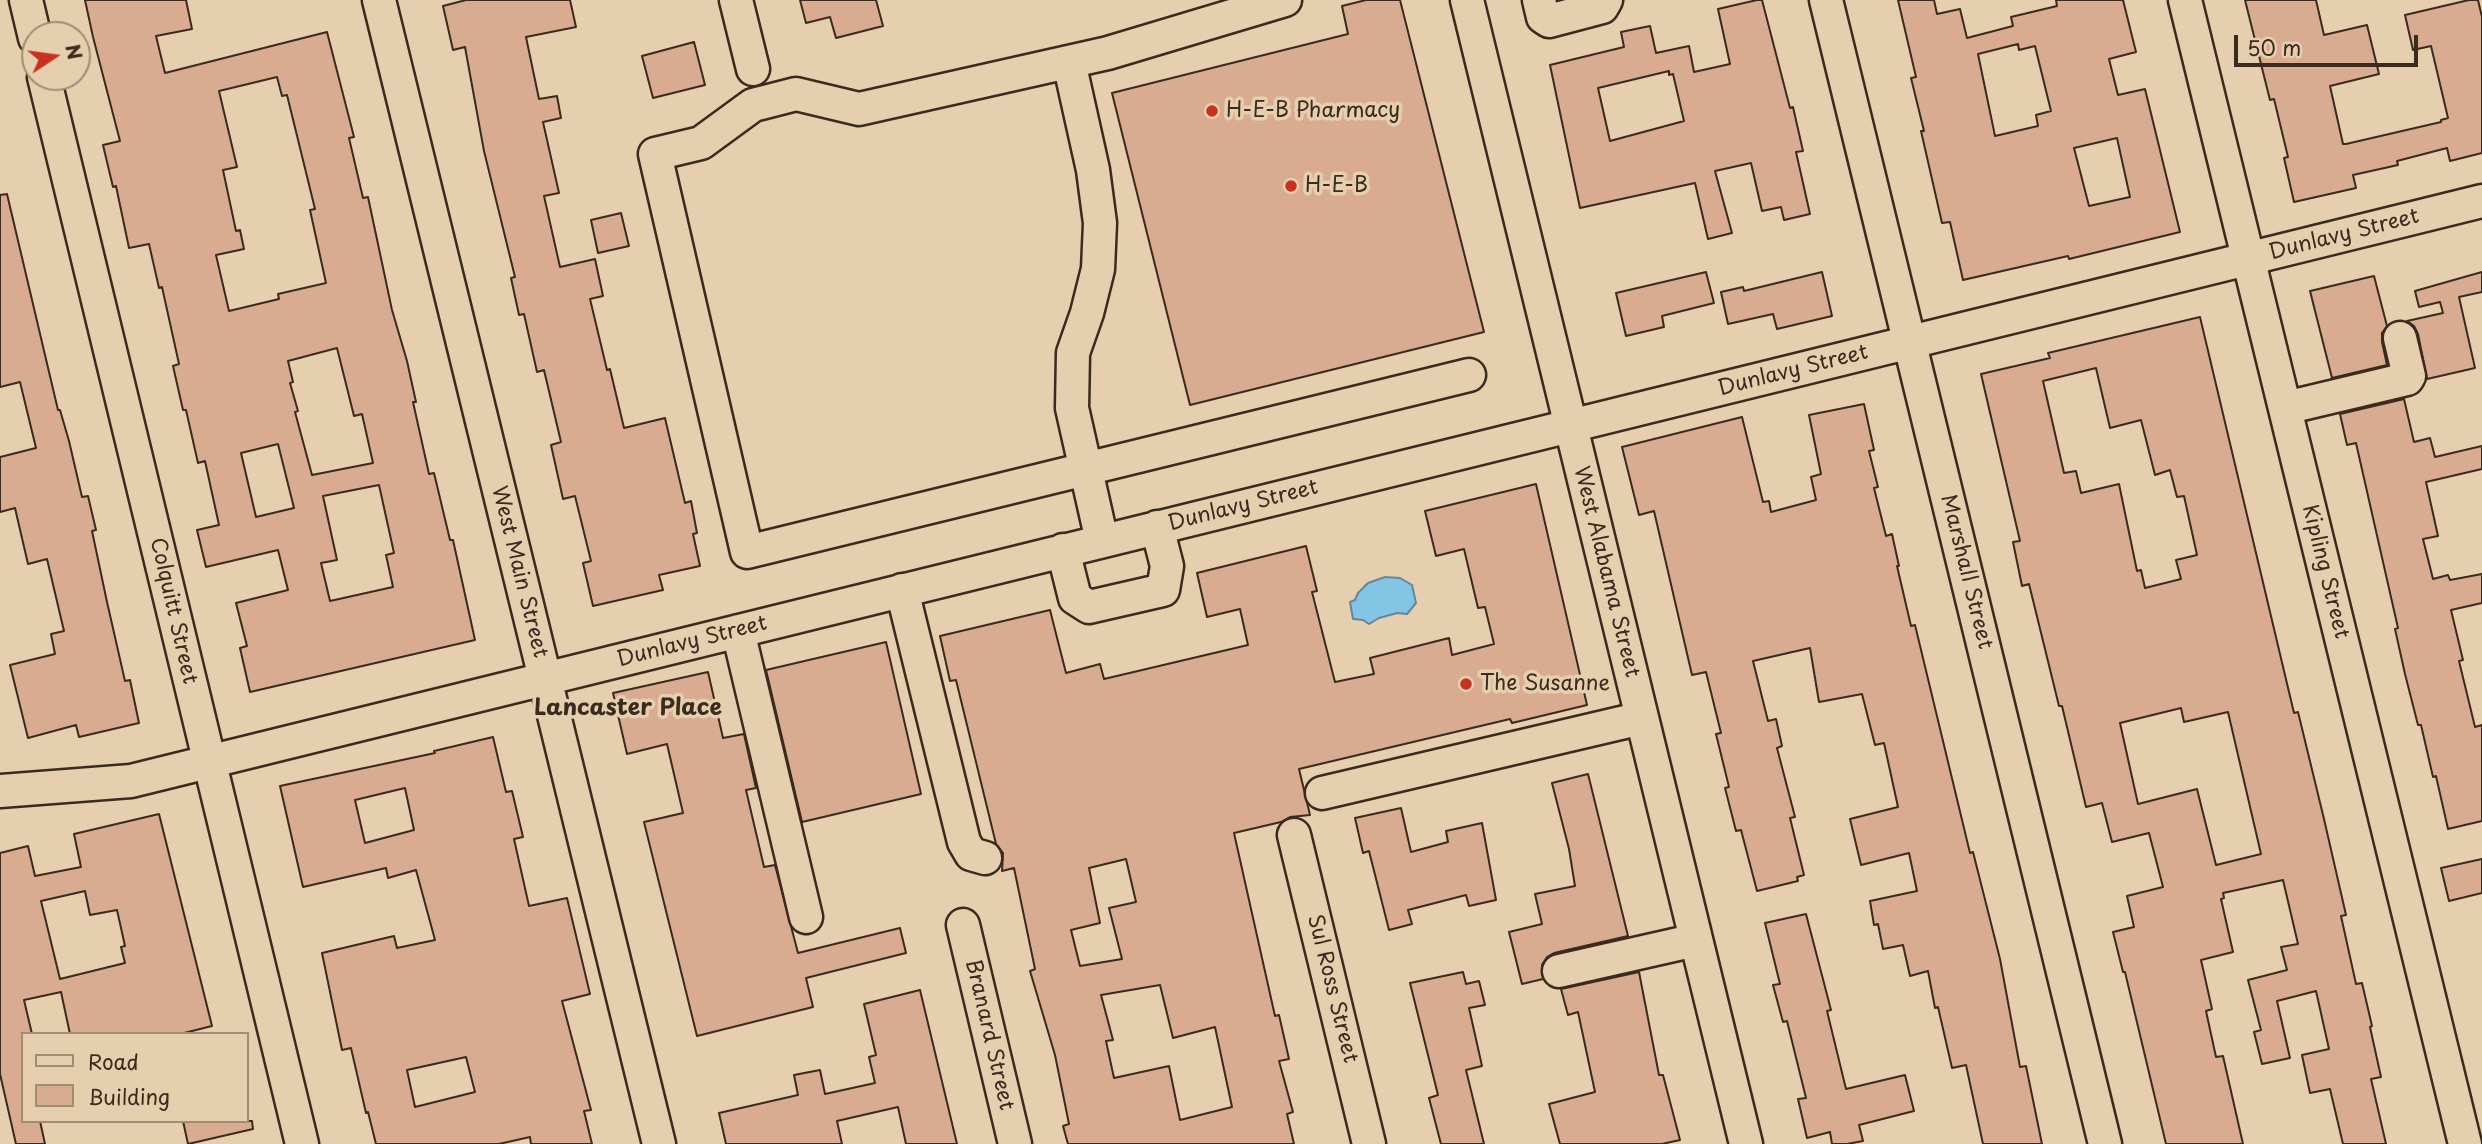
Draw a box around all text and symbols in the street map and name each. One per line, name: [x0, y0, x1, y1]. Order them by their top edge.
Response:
north arrow: [21, 21, 91, 91]
scale bar: [2237, 21, 2421, 65]
text: 50 m: [2247, 31, 2301, 63]
text: N: [59, 41, 90, 62]
place label: H-E-B Pharmacy: [1226, 98, 1400, 124]
marker: H-E-B Pharmacy: [1204, 103, 1220, 119]
place label: H-E-B: [1305, 173, 1368, 199]
marker: H-E-B: [1283, 178, 1299, 194]
street label: Dunlavy Street: [2266, 204, 2422, 266]
street label: Dunlavy Street: [1715, 340, 1871, 402]
street label: West Alabama Street: [1568, 464, 1644, 680]
street label: Dunlavy Street: [1165, 475, 1321, 537]
street label: West Main Street: [485, 483, 553, 661]
street label: Marshall Street: [1935, 492, 1997, 652]
street label: Kipling Street: [2296, 502, 2354, 642]
street label: Colquitt Street: [144, 535, 202, 687]
street label: Dunlavy Street: [614, 611, 770, 673]
place label: The Susanne: [1480, 671, 1610, 697]
marker: The Susanne: [1458, 676, 1474, 692]
district label: Lancaster Place: [534, 695, 722, 723]
street label: Sul Ross Street: [1301, 912, 1363, 1066]
street label: Branard Street: [959, 957, 1019, 1113]
legend: [21, 1032, 248, 1123]
text: Road: [88, 1045, 139, 1077]
text: Building: [88, 1080, 170, 1112]

